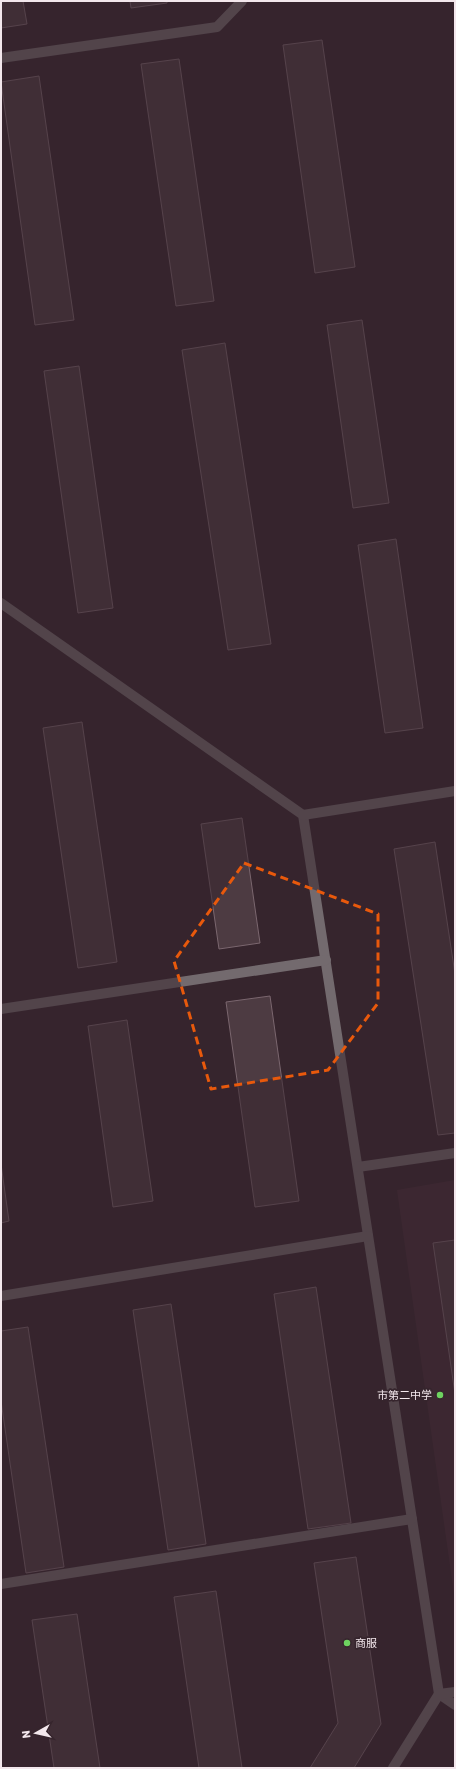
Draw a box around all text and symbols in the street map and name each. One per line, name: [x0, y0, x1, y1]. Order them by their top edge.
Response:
place label: 市第二中学: [377, 1389, 432, 1402]
marker: 市第二中学: [435, 1390, 445, 1400]
place label: 商服: [355, 1637, 377, 1650]
marker: 商服: [342, 1638, 352, 1648]
north arrow: [16, 1713, 56, 1753]
text: N: [20, 1729, 34, 1739]

